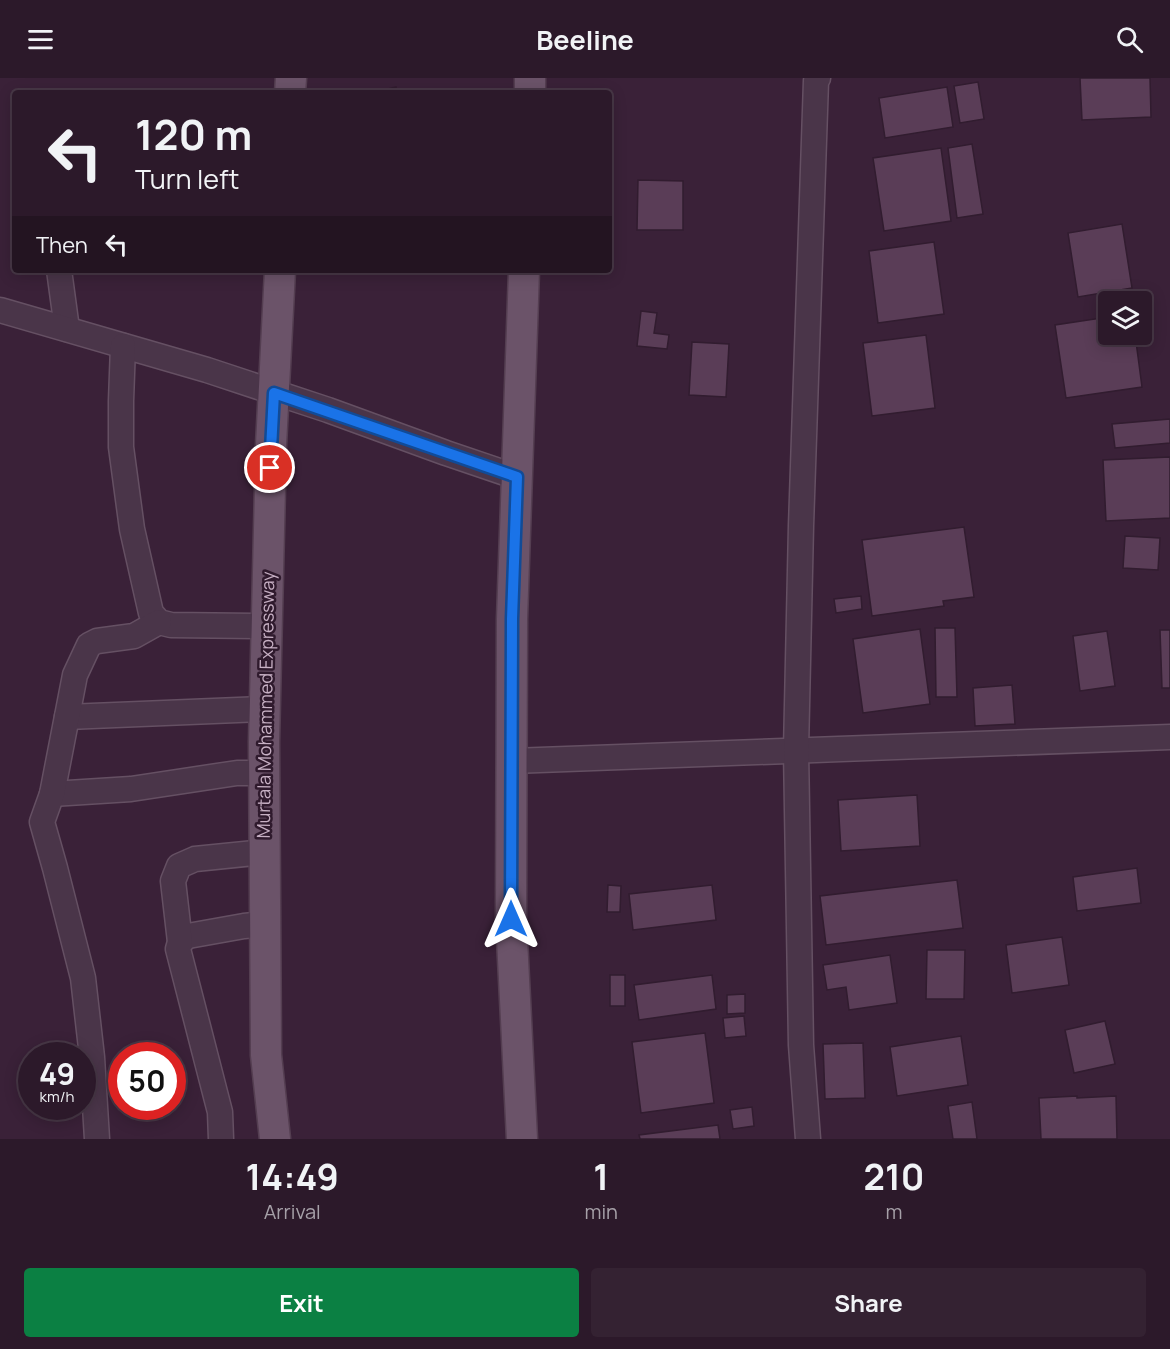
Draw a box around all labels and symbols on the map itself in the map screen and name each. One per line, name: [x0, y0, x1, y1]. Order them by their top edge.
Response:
pin: [244, 442, 295, 493]
street label: Murtala Mohammed Expressway: [251, 571, 279, 839]
position arrow: [479, 887, 543, 951]
speed limit sign: 50: [108, 1042, 186, 1120]

